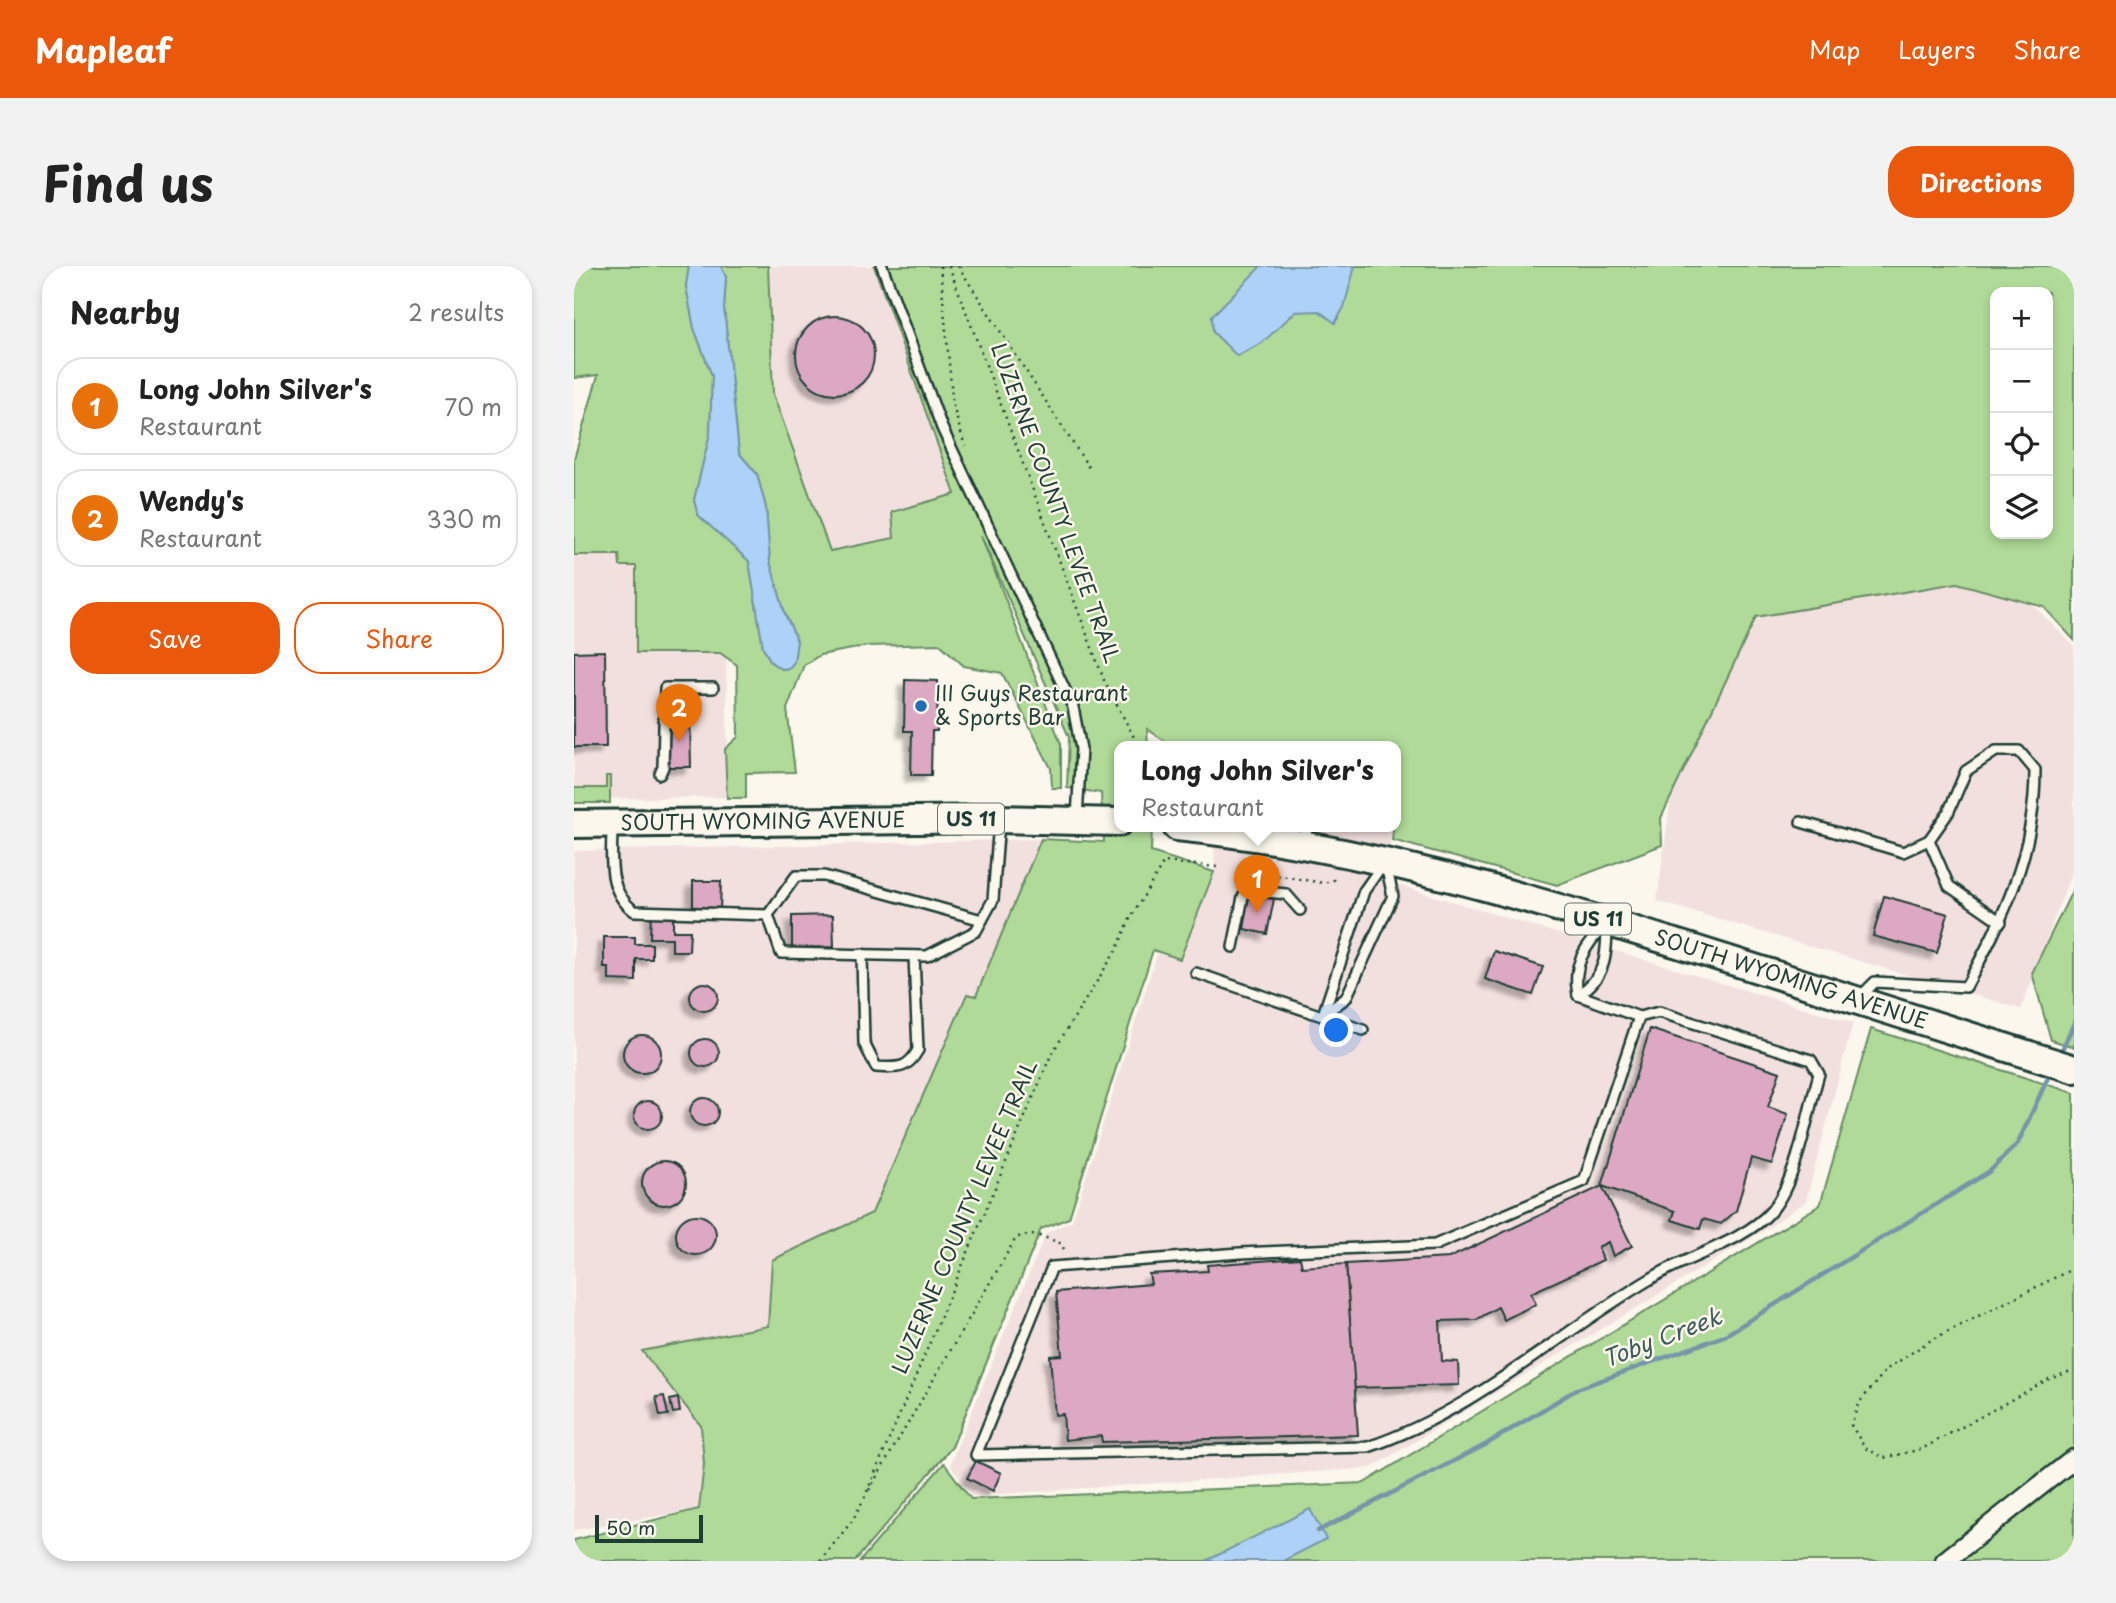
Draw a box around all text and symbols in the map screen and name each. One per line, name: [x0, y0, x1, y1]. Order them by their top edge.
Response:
text: Mapleaf: [35, 24, 171, 74]
text: Map: [1809, 31, 1860, 67]
text: Layers: [1898, 31, 1975, 67]
text: Share: [2013, 31, 2081, 67]
text: Find us: [42, 145, 213, 219]
button: Directions: [1888, 146, 2074, 218]
map controls: [1990, 287, 2053, 539]
button: +: [1990, 287, 2053, 350]
text: Nearby: [70, 289, 180, 334]
text: 2 results: [408, 294, 504, 329]
street label: LUZERNE COUNTY LEVEE TRAIL: [984, 338, 1130, 667]
button: −: [1990, 350, 2053, 413]
text: Long John Silver's: [139, 369, 372, 408]
text: 1: [90, 389, 101, 424]
text: 70 m: [444, 389, 502, 424]
text: Restaurant: [139, 408, 262, 443]
button: locate: [1990, 413, 2053, 476]
button: layers: [1990, 476, 2053, 539]
text: Wendy's: [139, 481, 244, 520]
text: 2: [87, 501, 103, 536]
text: 330 m: [426, 501, 502, 536]
text: Restaurant: [139, 520, 262, 555]
button: Save: [70, 602, 280, 674]
button: Share: [294, 602, 504, 674]
place label: III Guys Restaurant & Sports Bar: [935, 676, 1128, 732]
pin: 2: [656, 684, 702, 742]
marker: III Guys Restaurant & Sports Bar: [913, 698, 929, 714]
popup: [1114, 741, 1401, 832]
text: Long John Silver's: [1141, 750, 1374, 789]
text: Restaurant: [1141, 789, 1264, 824]
street label: SOUTH WYOMING AVENUE: [620, 802, 906, 837]
road number: US 11: [938, 804, 1004, 834]
pin: 1: [1234, 855, 1280, 913]
road number: US 11: [1565, 904, 1631, 934]
street label: SOUTH WYOMING AVENUE: [1651, 920, 1932, 1036]
your location: [1319, 1013, 1353, 1047]
street label: LUZERNE COUNTY LEVEE TRAIL: [882, 1054, 1044, 1378]
water label: Toby Creek: [1597, 1297, 1727, 1375]
scale bar: [595, 1512, 704, 1544]
text: 50 m: [606, 1513, 655, 1541]

